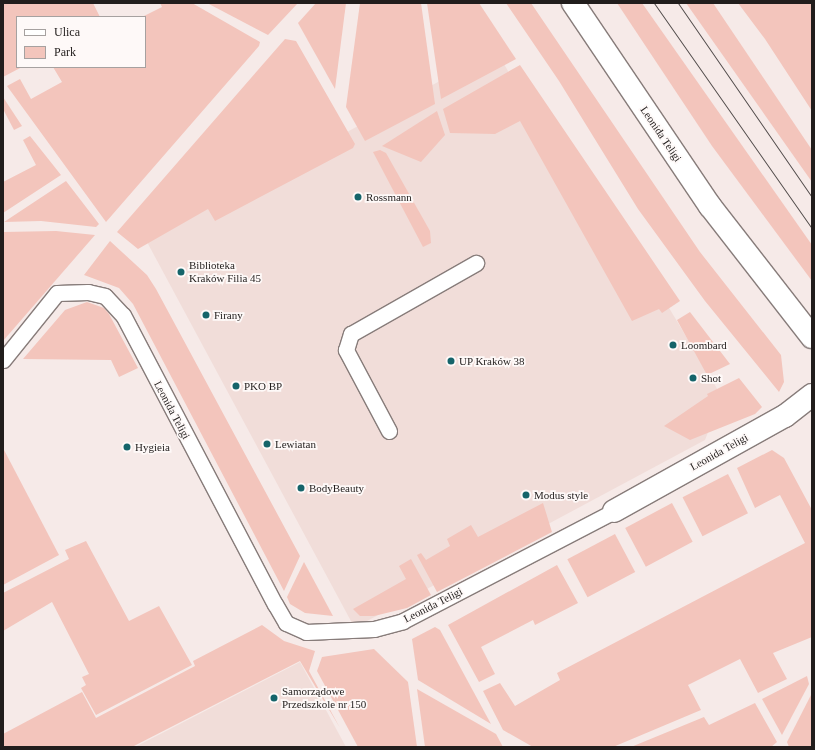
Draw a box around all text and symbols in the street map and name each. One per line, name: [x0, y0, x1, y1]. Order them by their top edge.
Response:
legend: [16, 16, 146, 68]
text: Ulica: [54, 25, 80, 39]
text: Park: [54, 45, 76, 59]
street label: Leonida Teligi: [638, 104, 684, 164]
place label: Rossmann: [366, 190, 412, 204]
marker: Rossmann: [353, 192, 363, 202]
place label: Biblioteka Kraków Filia 45: [189, 259, 261, 285]
marker: Biblioteka Kraków Filia 45: [176, 267, 186, 277]
place label: Firany: [214, 308, 243, 322]
marker: Firany: [201, 310, 211, 320]
place label: Loombard: [681, 338, 727, 352]
marker: Loombard: [668, 340, 678, 350]
place label: UP Kraków 38: [459, 354, 525, 368]
marker: UP Kraków 38: [446, 356, 456, 366]
place label: Shot: [701, 371, 721, 385]
marker: Shot: [688, 373, 698, 383]
street label: Leonida Teligi: [151, 379, 193, 441]
place label: PKO BP: [244, 379, 282, 393]
marker: PKO BP: [231, 381, 241, 391]
street label: Leonida Teligi: [688, 431, 750, 473]
place label: Lewiatan: [275, 437, 316, 451]
marker: Lewiatan: [262, 439, 272, 449]
place label: Hygieia: [135, 440, 170, 454]
marker: Hygieia: [122, 442, 132, 452]
place label: BodyBeauty: [309, 481, 364, 495]
marker: BodyBeauty: [296, 483, 306, 493]
place label: Modus style: [534, 488, 588, 502]
marker: Modus style: [521, 490, 531, 500]
street label: Leonida Teligi: [401, 585, 465, 625]
place label: Samorządowe Przedszkole nr 150: [282, 685, 366, 711]
marker: Samorządowe Przedszkole nr 150: [269, 693, 279, 703]

